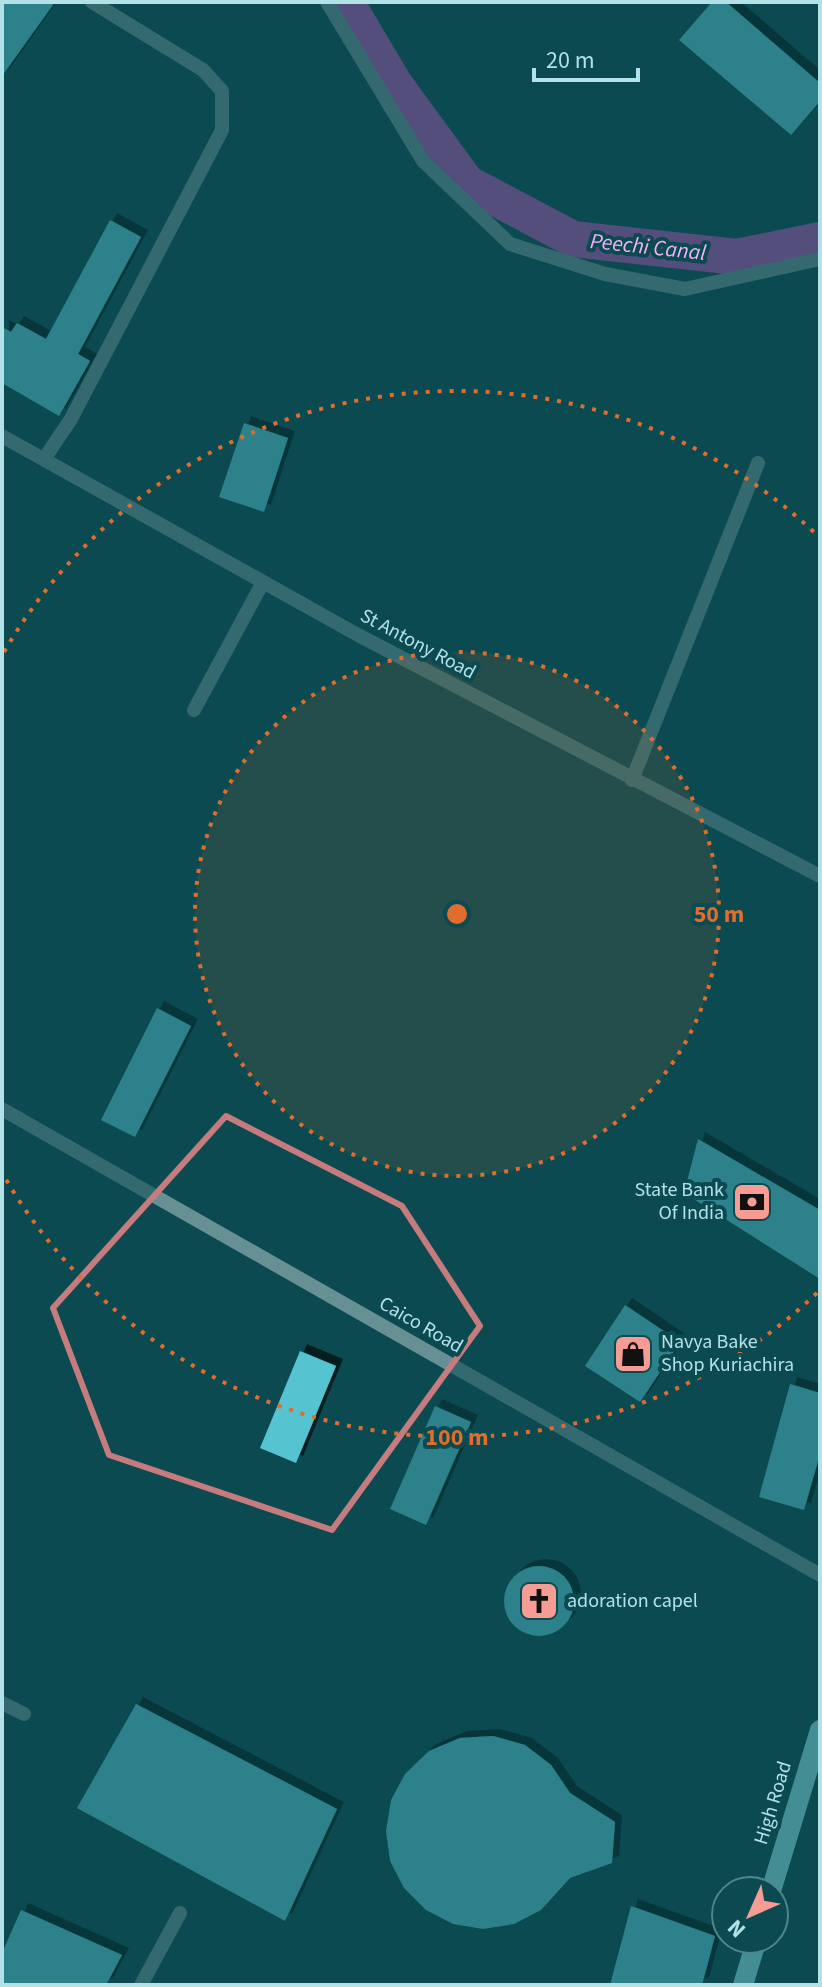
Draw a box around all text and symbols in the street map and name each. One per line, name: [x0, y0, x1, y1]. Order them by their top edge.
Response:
scale bar: [534, 32, 638, 82]
text: 20 m: [546, 43, 595, 78]
water label: Peechi Canal: [589, 225, 708, 269]
street label: St Antony Road: [355, 602, 481, 686]
text: 50 m: [694, 897, 744, 932]
centre of rings: [443, 900, 471, 928]
place label: State Bank Of India: [635, 1176, 724, 1227]
bank icon: State Bank Of India: [731, 1181, 773, 1223]
street label: Caico Road: [374, 1290, 468, 1360]
place label: Navya Bake Shop Kuriachira: [661, 1328, 794, 1379]
shop icon: Navya Bake Shop Kuriachira: [612, 1333, 654, 1375]
text: 100 m: [425, 1420, 489, 1455]
church icon: adoration capel: [518, 1580, 560, 1622]
place label: adoration capel: [567, 1587, 698, 1615]
street label: High Road: [747, 1758, 799, 1848]
north arrow: [710, 1875, 790, 1955]
text: N: [720, 1912, 753, 1945]

